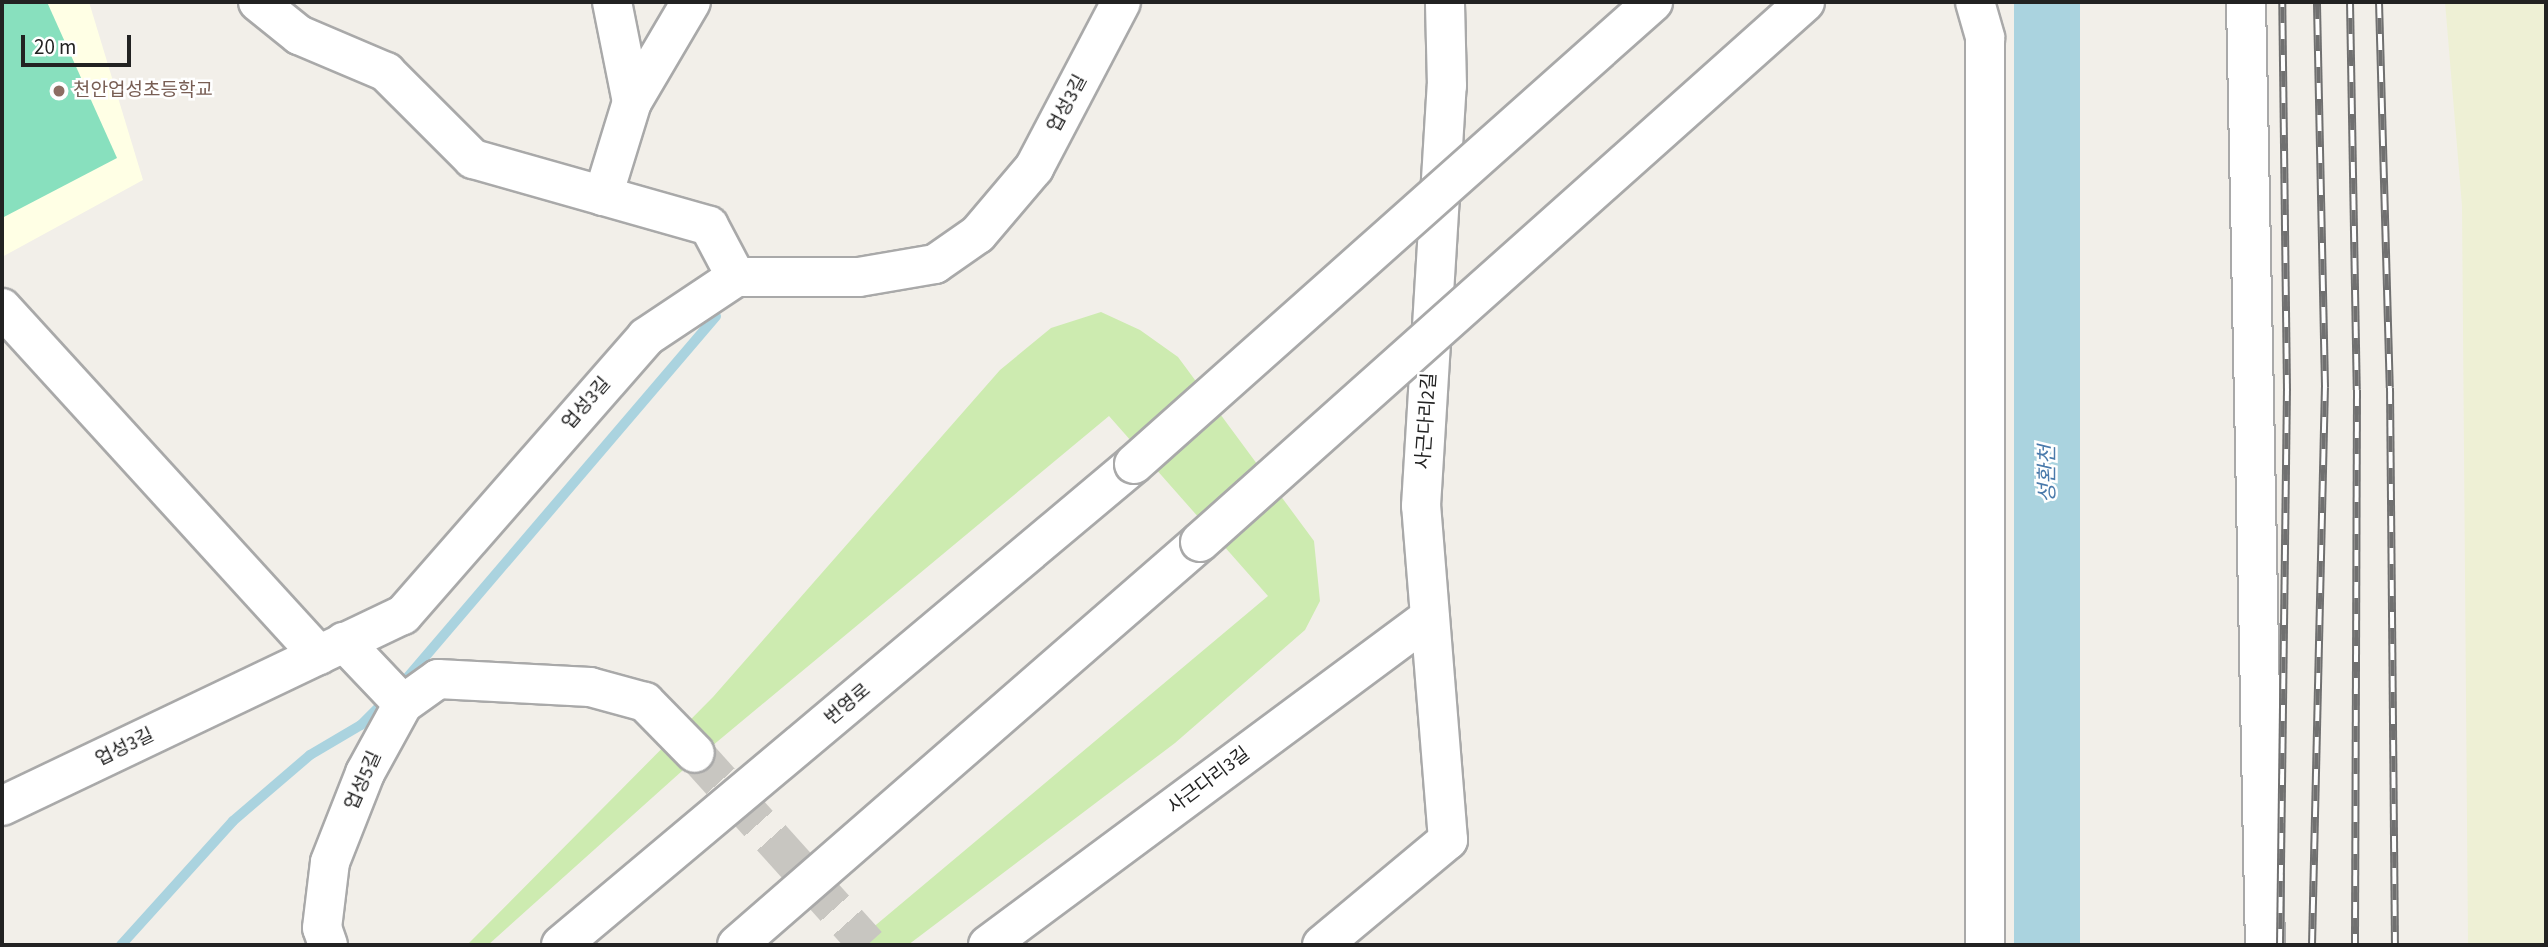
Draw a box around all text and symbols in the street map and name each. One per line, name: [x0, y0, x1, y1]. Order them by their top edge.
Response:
scale bar: [24, 21, 135, 65]
text: 20 m: [34, 32, 76, 62]
street label: 업성3길: [1043, 71, 1093, 137]
place label: 천안업성초등학교: [73, 80, 213, 102]
marker: 천안업성초등학교: [51, 83, 67, 99]
street label: 사근다리2길: [1412, 372, 1442, 470]
street label: 업성3길: [558, 373, 616, 435]
water label: 성환천: [2034, 445, 2060, 503]
street label: 번영로: [821, 679, 875, 731]
street label: 업성3길: [92, 724, 158, 772]
street label: 사근다리3길: [1163, 743, 1255, 819]
street label: 업성5길: [341, 748, 387, 814]

